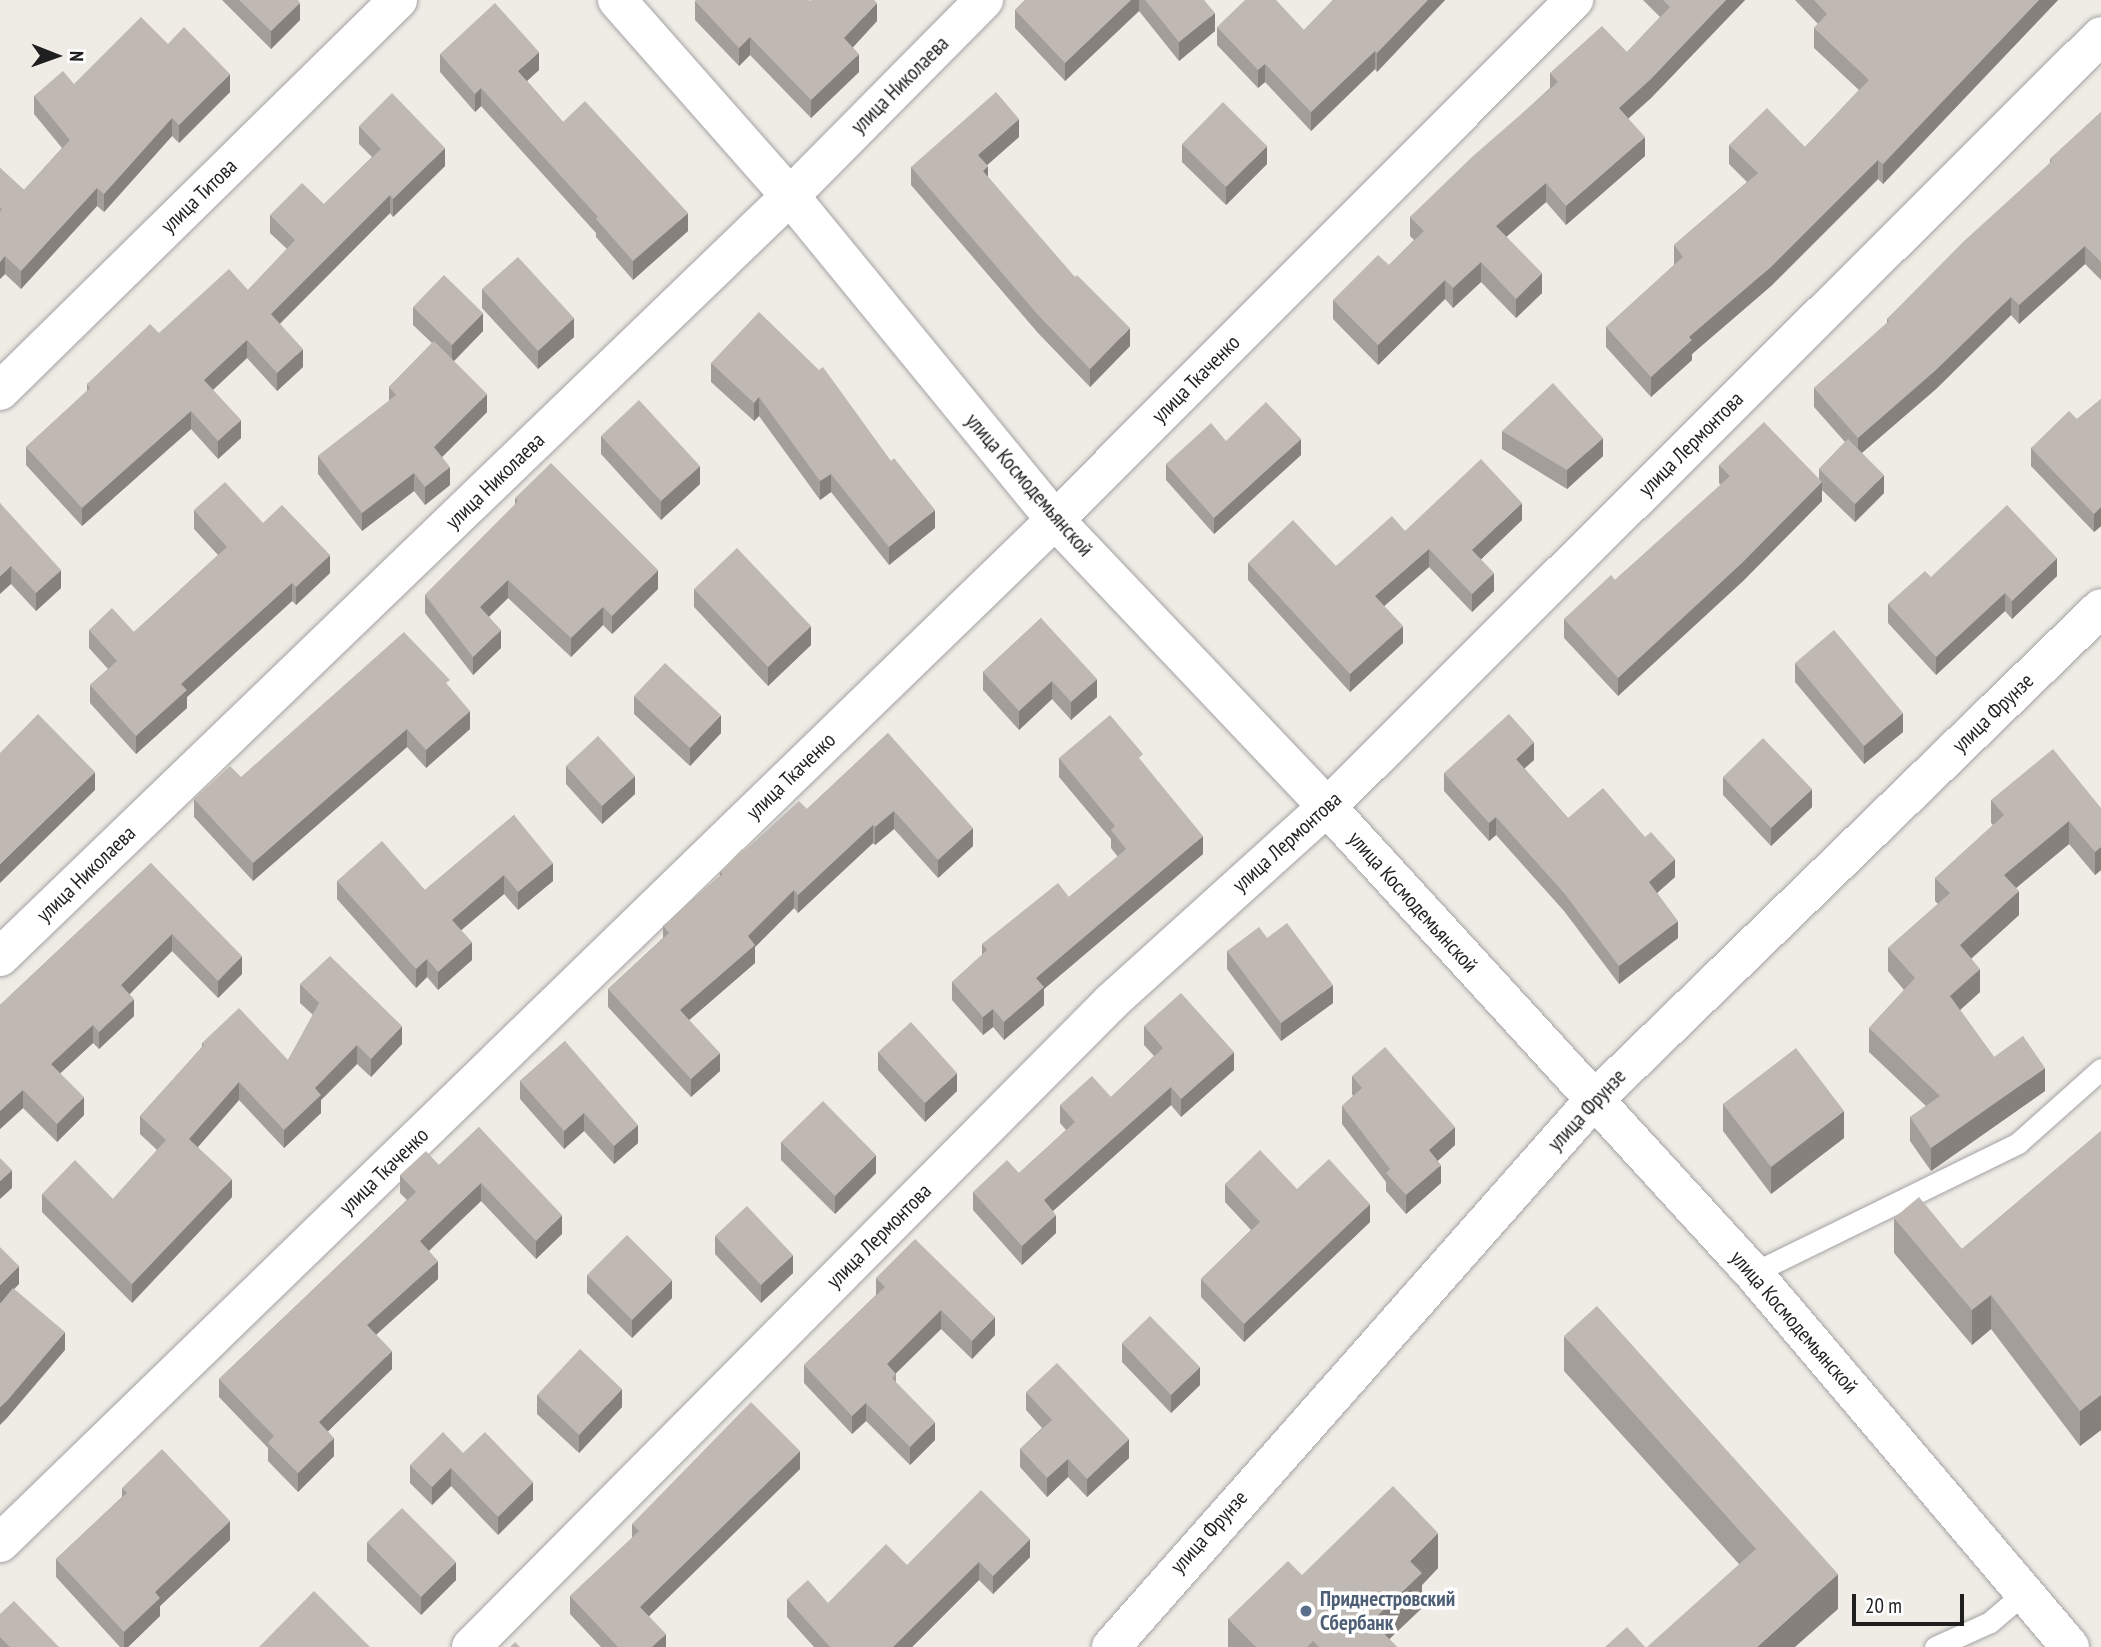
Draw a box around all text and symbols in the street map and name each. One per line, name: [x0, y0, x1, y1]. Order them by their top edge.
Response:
north arrow: [21, 21, 91, 91]
street label: улица Николаева: [846, 31, 954, 139]
text: N: [65, 51, 89, 62]
street label: улица Титова: [155, 153, 243, 239]
street label: улица Ткаченко: [1147, 330, 1245, 428]
street label: улица Лермонтова: [1634, 387, 1748, 501]
street label: улица Космодемьянской: [960, 408, 1098, 562]
street label: улица Николаева: [440, 428, 550, 534]
street label: улица Фрунзе: [1947, 668, 2039, 758]
street label: улица Ткаченко: [741, 727, 841, 825]
street label: улица Лермонтова: [1228, 787, 1346, 897]
street label: улица Николаева: [31, 821, 141, 927]
street label: улица Космодемьянской: [1343, 826, 1483, 978]
street label: улица Фрунзе: [1543, 1064, 1631, 1156]
street label: улица Ткаченко: [334, 1122, 434, 1220]
street label: улица Лермонтова: [822, 1179, 936, 1293]
street label: улица Космодемьянской: [1725, 1245, 1863, 1399]
street label: улица Фрунзе: [1165, 1485, 1253, 1579]
scale bar: [1856, 1580, 1968, 1624]
place label: Приднестровский Сбербанк: [1320, 1586, 1455, 1636]
text: 20 m: [1865, 1592, 1902, 1619]
marker: Приднестровский Сбербанк: [1298, 1603, 1314, 1619]

